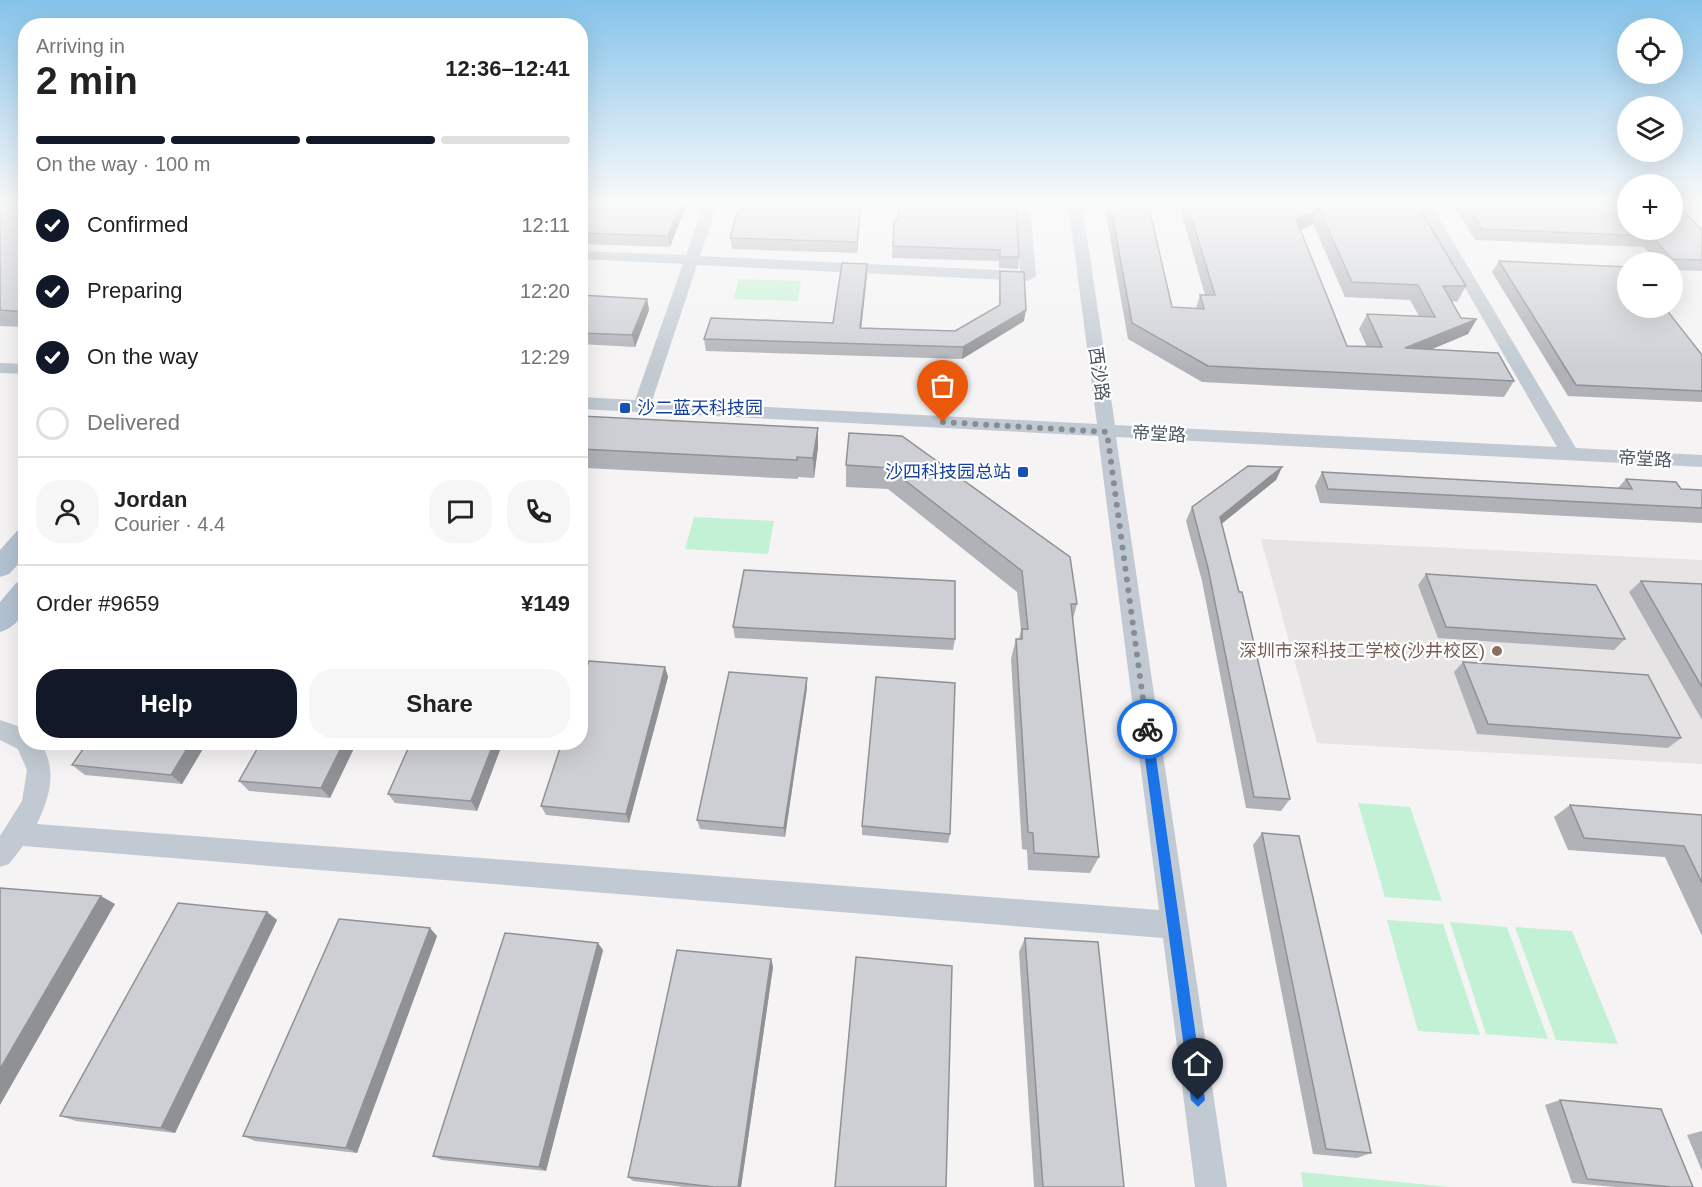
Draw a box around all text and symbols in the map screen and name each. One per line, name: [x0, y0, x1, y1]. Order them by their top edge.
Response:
map controls: [1617, 18, 1683, 318]
button: locate: [1617, 18, 1683, 84]
text: Arriving in: [36, 35, 125, 57]
text: 12:36–12:41: [445, 56, 570, 81]
text: 2 min: [36, 59, 138, 102]
button: layers: [1617, 96, 1683, 162]
text: On the way · 100 m: [36, 153, 211, 175]
button: +: [1617, 174, 1683, 240]
icon: check: [36, 209, 69, 242]
text: Confirmed: [87, 212, 188, 237]
text: 12:11: [521, 214, 570, 236]
button: −: [1617, 252, 1683, 318]
icon: check: [36, 275, 69, 308]
text: Preparing: [87, 278, 182, 303]
text: 12:20: [520, 280, 570, 302]
icon: check: [36, 341, 69, 374]
text: On the way: [87, 344, 198, 369]
text: 12:29: [520, 346, 570, 368]
street label: 西沙路: [1085, 346, 1113, 402]
pin: [917, 360, 968, 422]
icon: bag: [926, 369, 959, 402]
place label: 沙二蓝天科技园: [637, 398, 763, 418]
marker: 沙二蓝天科技园: [618, 401, 632, 415]
text: Delivered: [87, 410, 180, 435]
street label: 帝堂路: [1132, 423, 1186, 445]
street label: 帝堂路: [1618, 448, 1672, 470]
place label: 沙四科技园总站: [885, 462, 1011, 482]
marker: 沙四科技园总站: [1016, 465, 1030, 479]
button: person: [36, 480, 99, 543]
button: chat: [429, 480, 492, 543]
button: phone: [507, 480, 570, 543]
text: Jordan: [114, 487, 187, 512]
text: Courier · 4.4: [114, 513, 225, 535]
text: Order #9659: [36, 591, 160, 616]
text: ¥149: [521, 591, 570, 616]
place label: 深圳市深科技工学校(沙井校区): [1239, 641, 1485, 661]
marker: 深圳市深科技工学校(沙井校区): [1490, 644, 1504, 658]
button: Help: [36, 669, 297, 738]
button: Share: [309, 669, 570, 738]
courier: [1117, 699, 1177, 759]
icon: bike: [1131, 713, 1164, 746]
pin: [1172, 1038, 1223, 1100]
icon: home: [1181, 1047, 1214, 1080]

